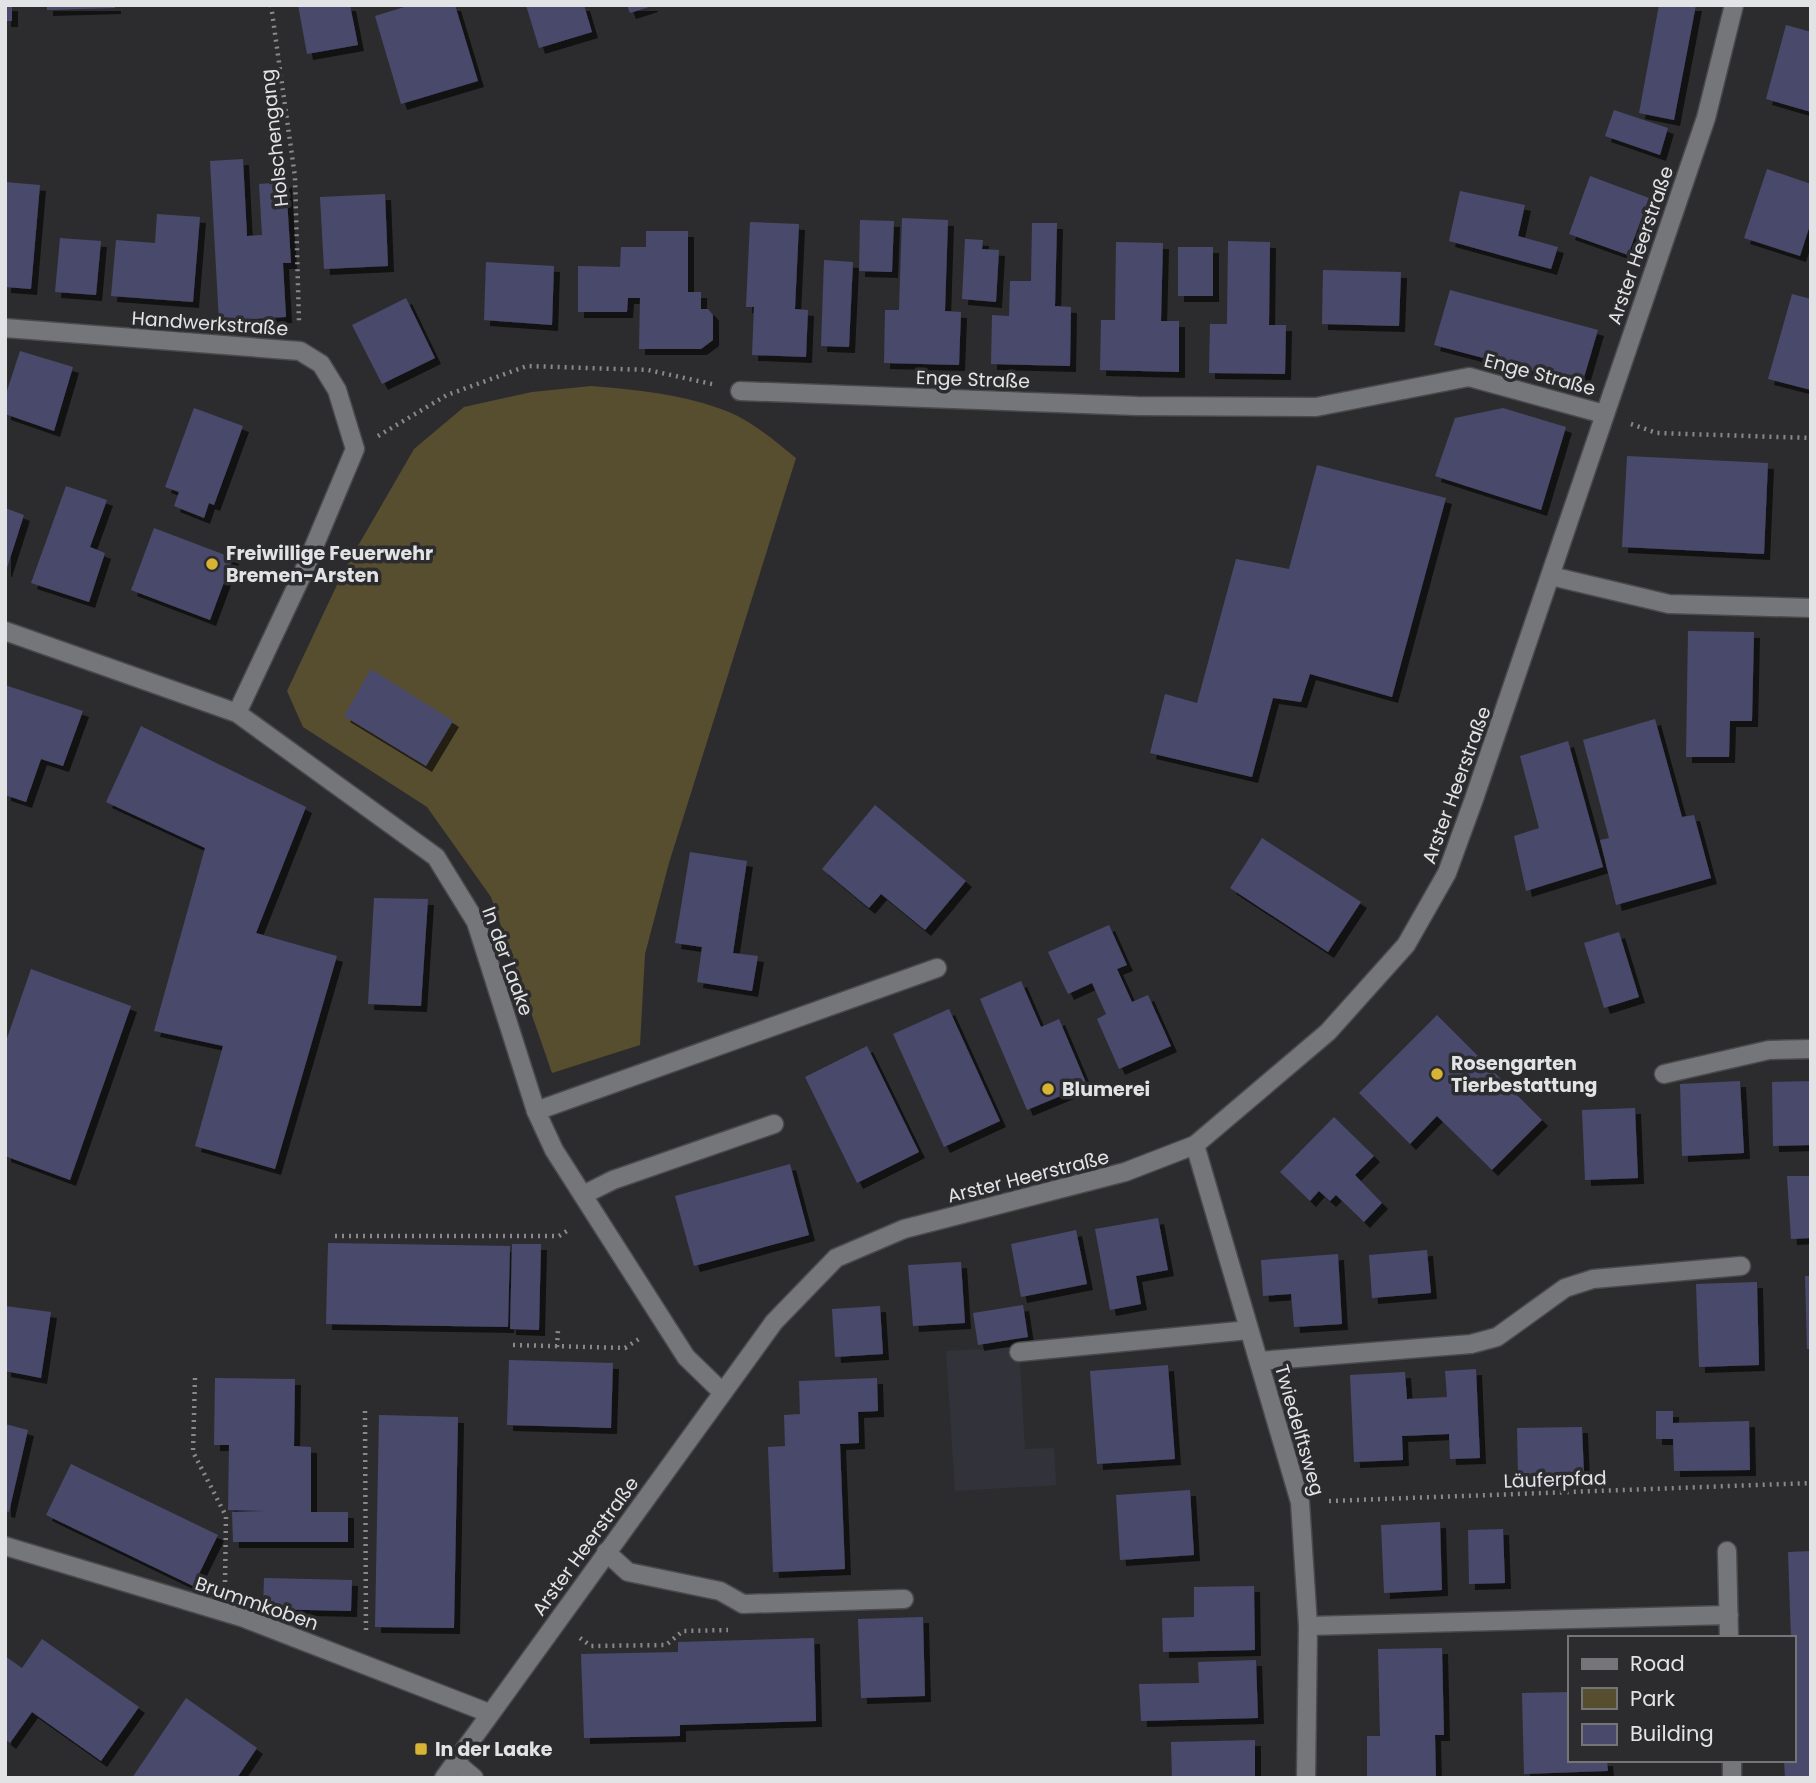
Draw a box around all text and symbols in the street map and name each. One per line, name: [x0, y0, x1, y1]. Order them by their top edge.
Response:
street label: Holschengang: [254, 68, 295, 208]
street label: Arster Heerstraße: [1601, 162, 1680, 328]
street label: Handwerkstraße: [131, 305, 289, 342]
street label: Enge Straße: [1481, 347, 1599, 402]
street label: Enge Straße: [915, 364, 1031, 395]
place label: Freiwillige Feuerwehr Bremen-Arsten: [226, 540, 433, 589]
marker: Freiwillige Feuerwehr Bremen-Arsten: [204, 556, 220, 572]
street label: Arster Heerstraße: [1415, 703, 1498, 868]
street label: In der Laake: [475, 903, 540, 1019]
place label: Rosengarten Tierbestattung: [1451, 1050, 1597, 1099]
marker: Rosengarten Tierbestattung: [1429, 1066, 1445, 1082]
place label: Blumerei: [1062, 1076, 1150, 1103]
marker: Blumerei: [1040, 1081, 1056, 1097]
street label: Arster Heerstraße: [944, 1143, 1112, 1210]
street label: Twiedelftsweg: [1268, 1362, 1331, 1499]
street label: Läuferpfad: [1503, 1464, 1607, 1495]
street label: Arster Heerstraße: [526, 1471, 645, 1621]
street label: Brummkoben: [192, 1570, 322, 1637]
legend: [1568, 1636, 1795, 1762]
text: Road: [1630, 1649, 1685, 1678]
text: Park: [1630, 1684, 1675, 1713]
text: Building: [1630, 1719, 1714, 1748]
place label: In der Laake: [435, 1736, 553, 1763]
marker: In der Laake: [413, 1741, 429, 1757]

